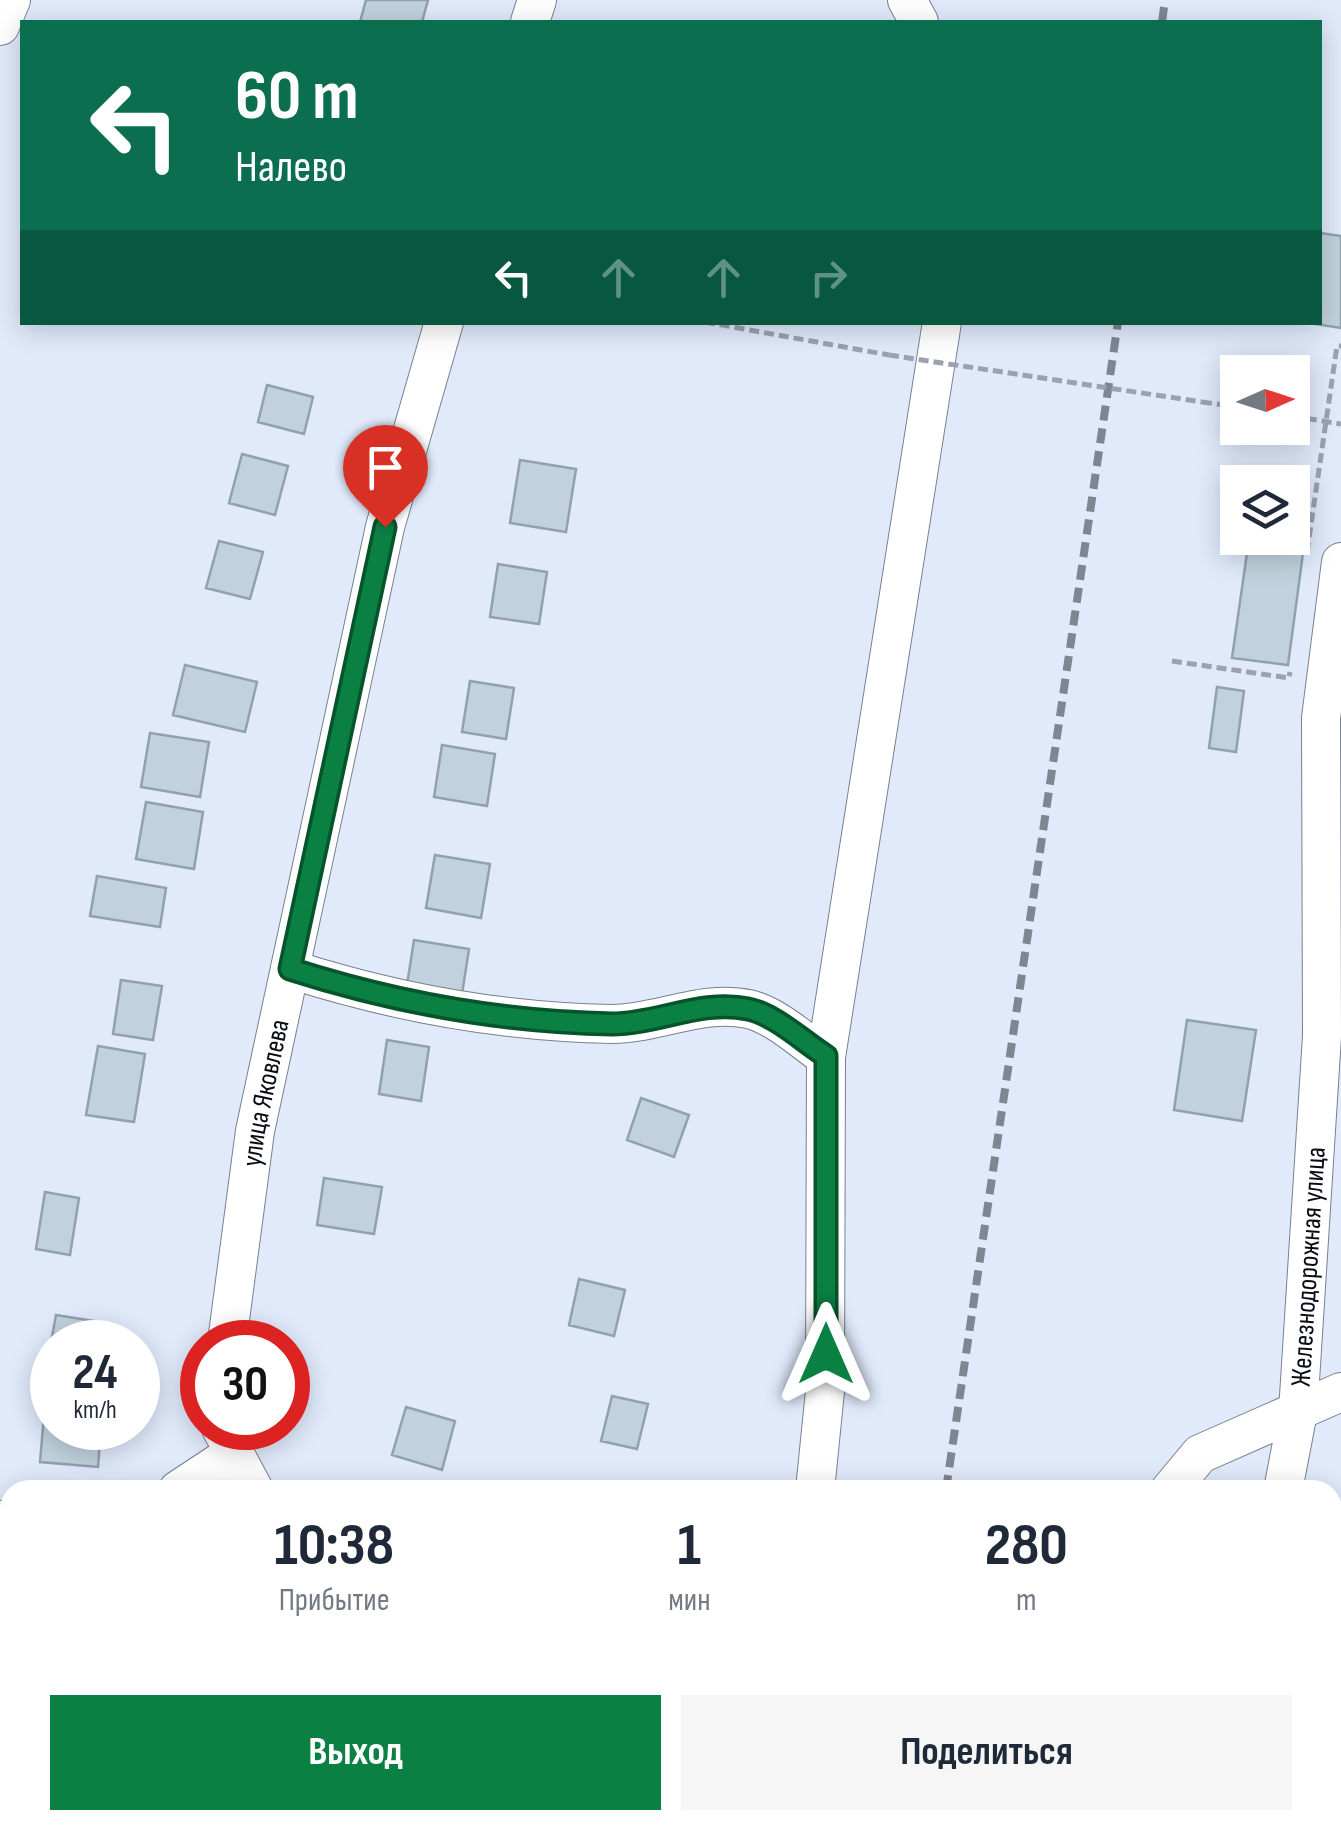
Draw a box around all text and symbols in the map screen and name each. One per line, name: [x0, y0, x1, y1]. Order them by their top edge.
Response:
text: 60 m: [235, 55, 359, 139]
icon: left: [70, 60, 200, 190]
text: Налево: [235, 140, 347, 195]
icon: left: [486, 250, 541, 305]
icon: ahead: [591, 250, 646, 305]
icon: ahead: [696, 250, 751, 305]
icon: right: [801, 250, 856, 305]
north arrow: [1220, 355, 1310, 445]
map controls: [1220, 355, 1310, 555]
pin: [343, 425, 428, 528]
icon: arrive: [358, 440, 413, 495]
button: layers: [1220, 465, 1310, 555]
street label: улица Яковлева: [235, 1016, 297, 1169]
street label: Железнодорожная улица: [1285, 1146, 1333, 1388]
position arrow: [774, 1302, 878, 1406]
speed limit sign: 30: [180, 1320, 310, 1450]
text: 24: [73, 1343, 117, 1403]
text: km/h: [73, 1395, 117, 1426]
text: 10:38: [274, 1510, 394, 1582]
text: 1: [678, 1510, 701, 1582]
text: 280: [985, 1510, 1068, 1582]
text: Прибытие: [279, 1581, 390, 1620]
text: мин: [668, 1581, 711, 1620]
text: m: [1016, 1581, 1037, 1620]
button: Выход: [50, 1695, 661, 1810]
button: Поделиться: [681, 1695, 1292, 1810]

